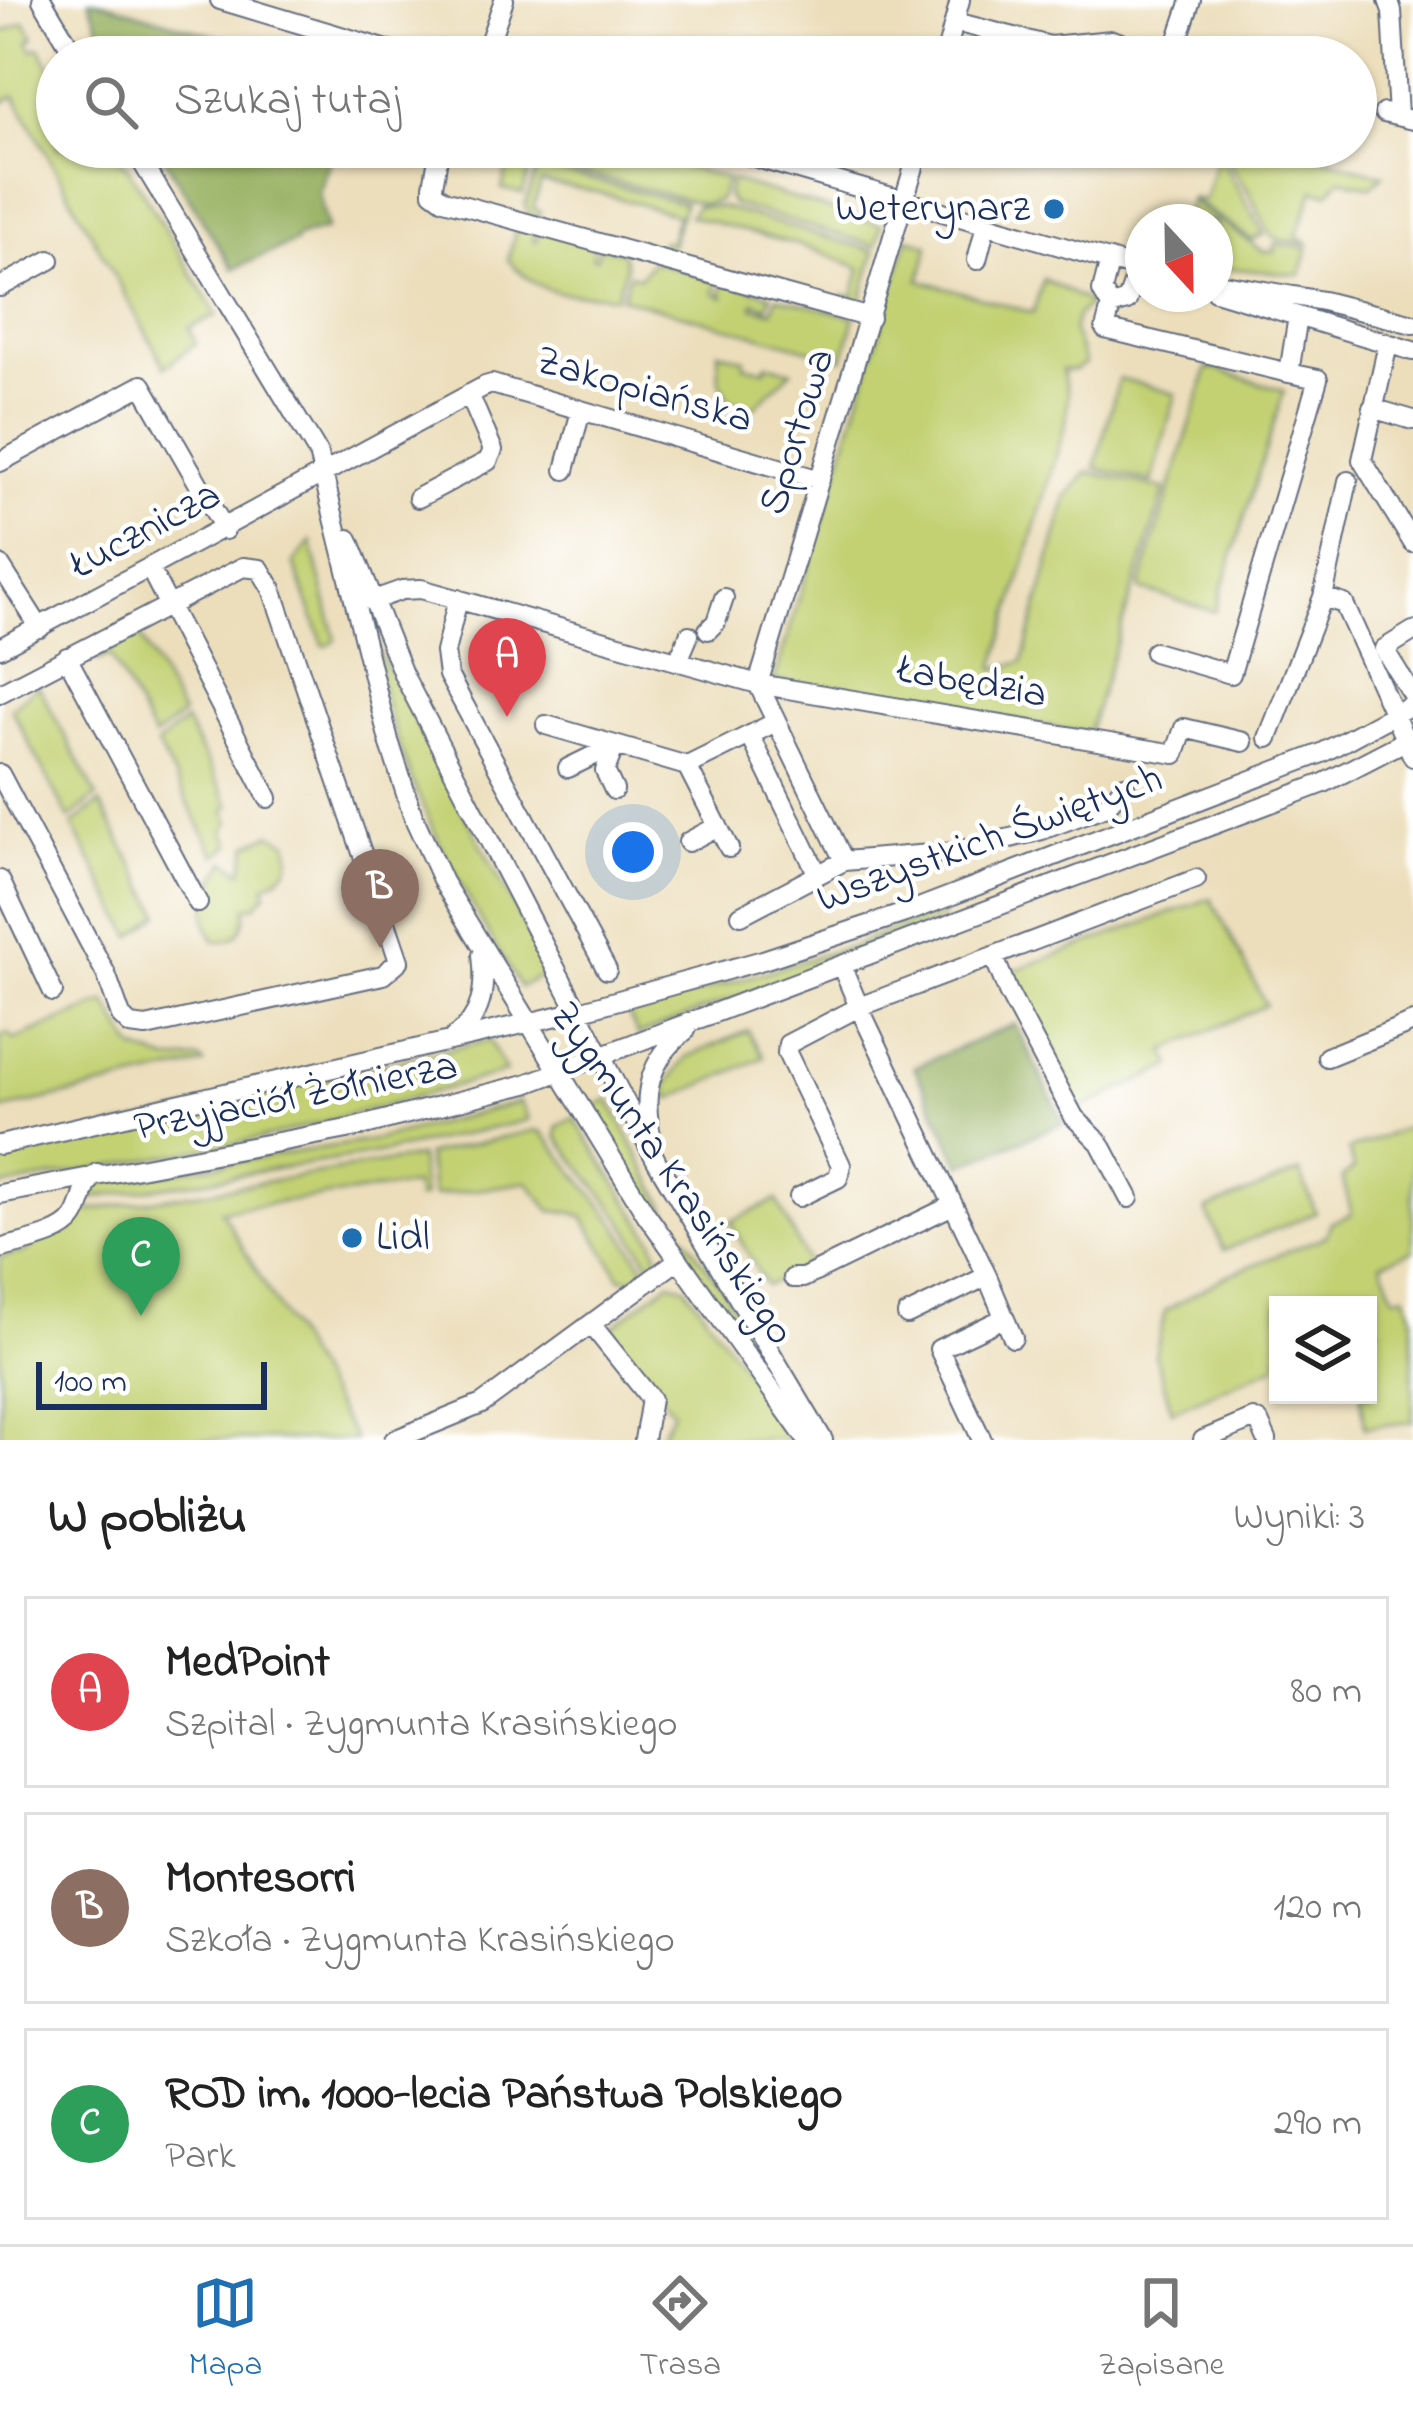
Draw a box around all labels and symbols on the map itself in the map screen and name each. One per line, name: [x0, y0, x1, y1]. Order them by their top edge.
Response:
place label: Weterynarz: [835, 179, 1030, 240]
marker: Weterynarz: [1041, 196, 1067, 222]
north arrow: [1125, 204, 1233, 312]
street label: Zakopiańska: [528, 331, 760, 451]
street label: Sportowa: [744, 341, 852, 523]
street label: Łucznicza: [59, 466, 232, 597]
pin: A: [468, 618, 546, 717]
street label: Łabędzia: [892, 640, 1051, 726]
street label: Wszystkich Świętych: [809, 749, 1171, 931]
your location: [603, 822, 663, 882]
pin: B: [341, 849, 419, 948]
street label: Zygmunta Krasińskiego: [533, 990, 809, 1358]
street label: Przyjaciół Żołnierza: [129, 1037, 463, 1159]
place label: Lidl: [376, 1208, 430, 1269]
pin: C: [102, 1217, 180, 1316]
marker: Lidl: [339, 1225, 365, 1251]
scale bar: [36, 1356, 267, 1409]

